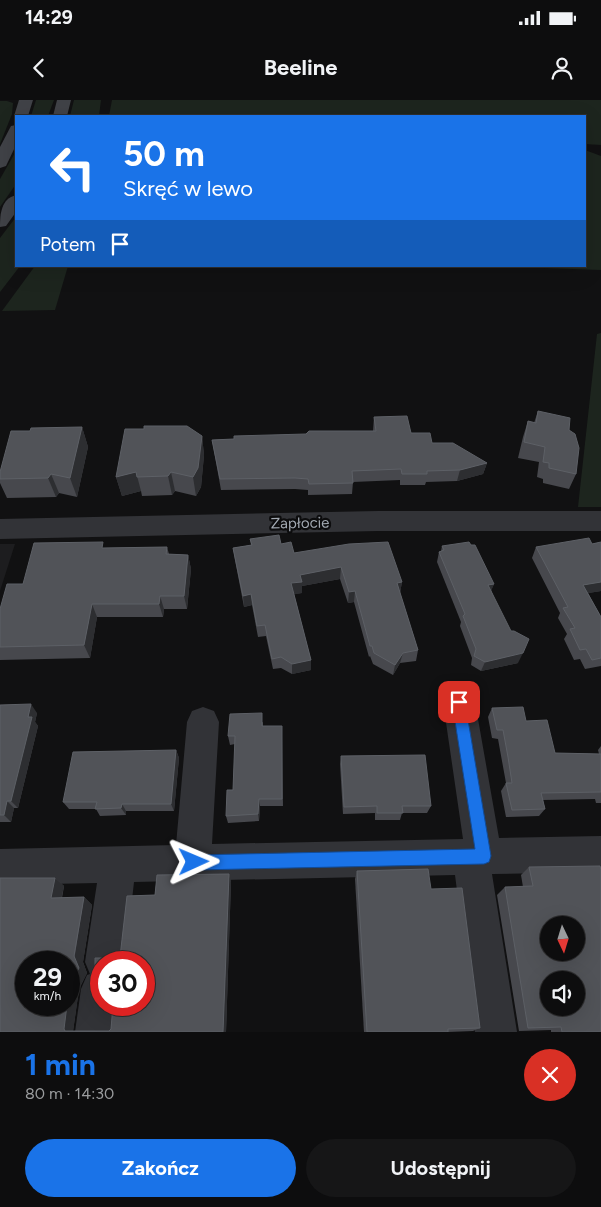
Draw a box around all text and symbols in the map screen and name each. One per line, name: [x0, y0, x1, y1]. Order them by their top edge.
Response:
text: 14:29: [25, 6, 73, 29]
icon: back: [25, 54, 53, 82]
text: Beeline: [264, 54, 337, 81]
icon: person: [548, 54, 576, 82]
text: 50 m: [123, 133, 205, 175]
icon: left: [40, 135, 105, 200]
text: Skręć w lewo: [123, 175, 253, 202]
icon: arrive: [106, 230, 134, 258]
text: Potem: [40, 233, 96, 256]
street label: Zapłocie: [270, 513, 330, 533]
pin: [438, 681, 480, 723]
icon: arrive: [445, 688, 473, 716]
position arrow: [167, 835, 219, 887]
north arrow: [540, 916, 585, 961]
map controls: [540, 916, 585, 1016]
speed limit sign: 30: [90, 951, 155, 1016]
text: 29: [33, 962, 62, 992]
button: sound: [540, 971, 585, 1016]
text: km/h: [34, 989, 61, 1003]
text: 1 min: [25, 1046, 96, 1083]
button: close: [524, 1049, 576, 1101]
text: 80 m · 14:30: [25, 1084, 114, 1103]
button: Zakończ: [25, 1139, 296, 1197]
button: Udostępnij: [306, 1139, 576, 1197]

